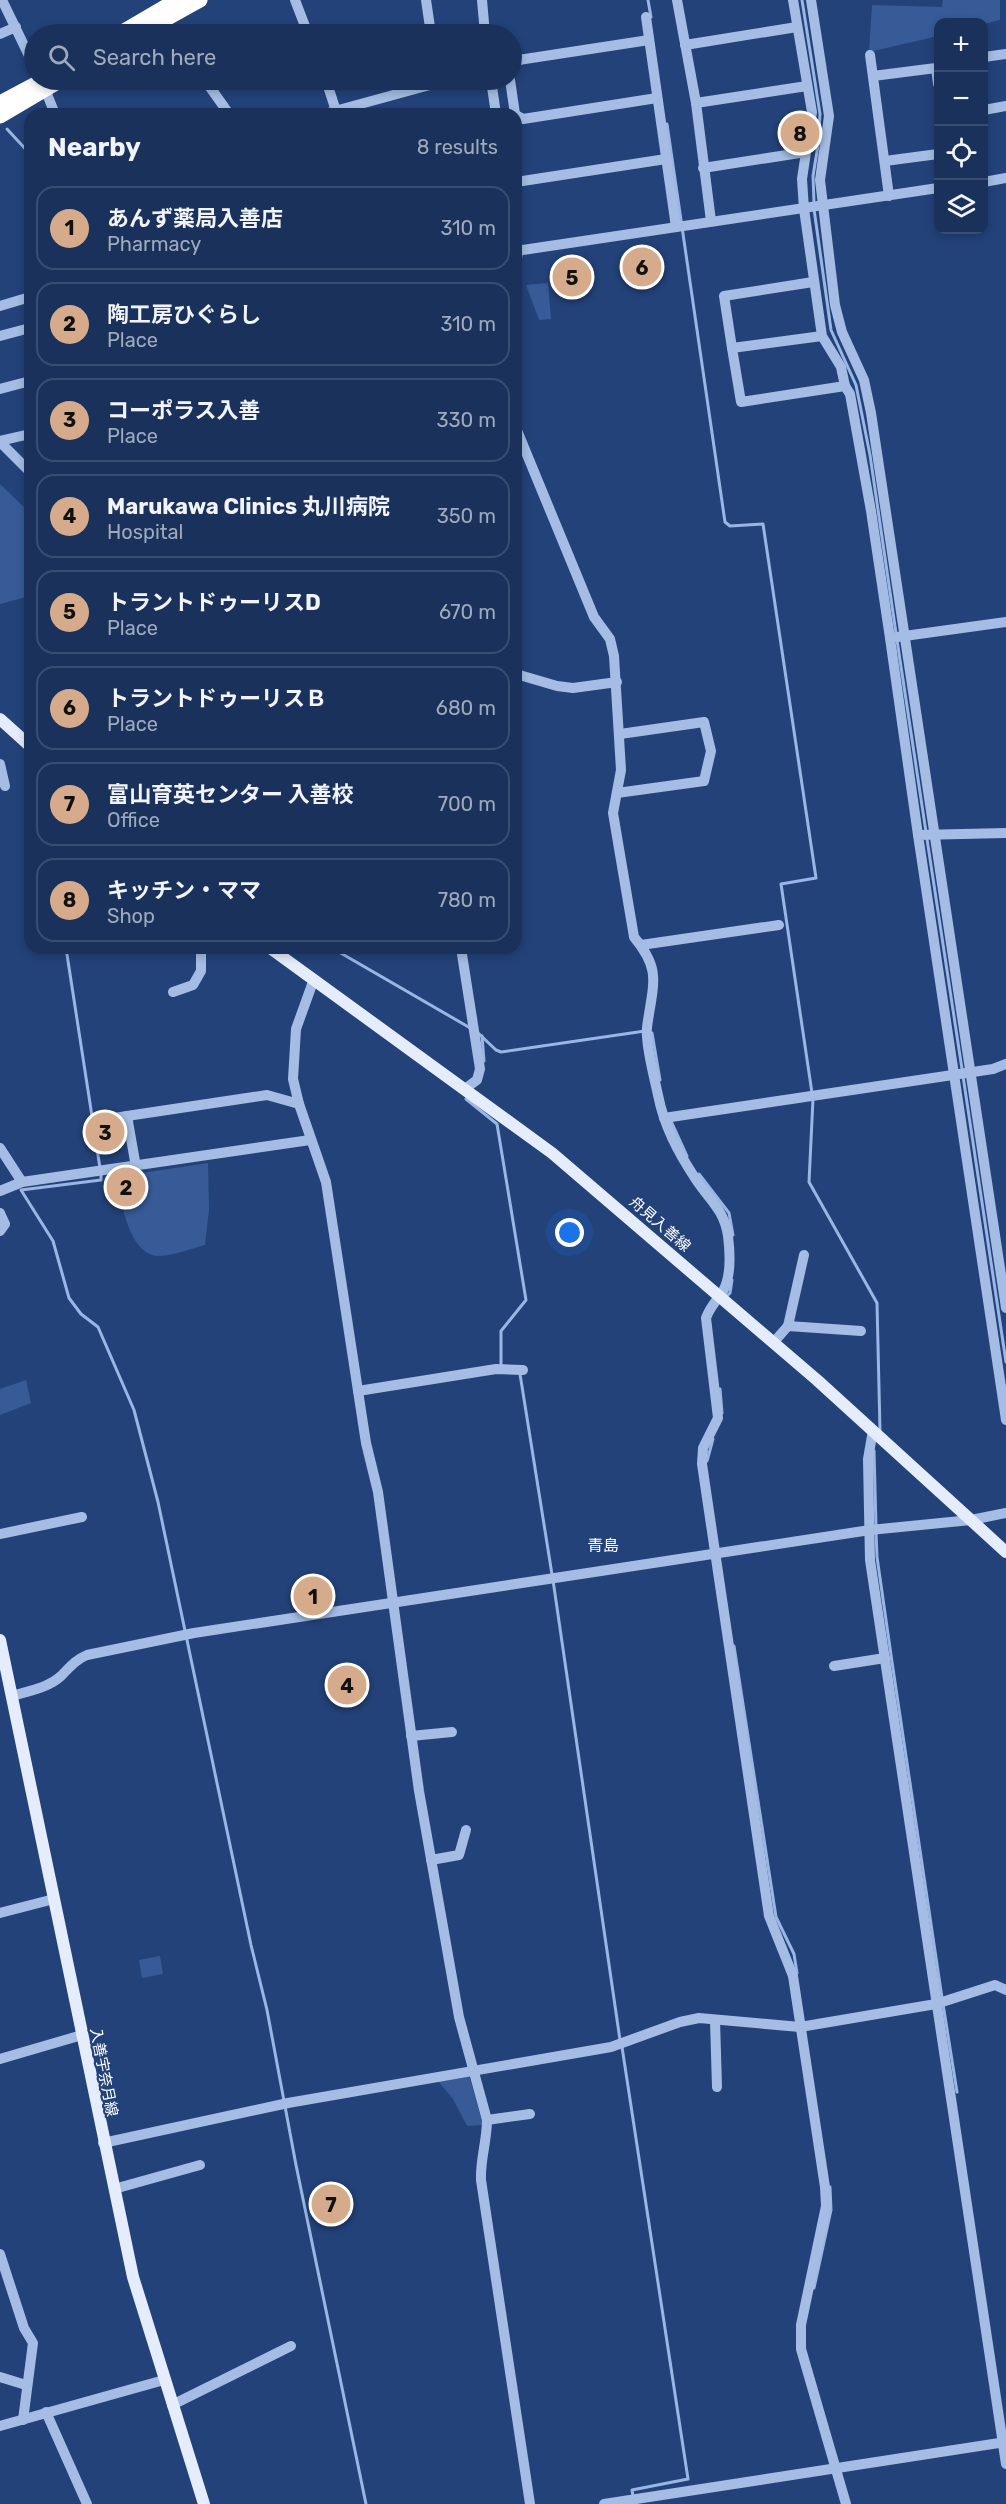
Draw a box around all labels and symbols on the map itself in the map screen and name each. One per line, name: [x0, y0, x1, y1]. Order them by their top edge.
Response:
pin: 8: [780, 110, 820, 156]
pin: 6: [622, 244, 662, 290]
pin: 5: [552, 254, 592, 300]
pin: 3: [86, 1110, 124, 1154]
pin: 2: [106, 1164, 146, 1210]
street label: 舟見入善線: [626, 1193, 694, 1255]
your location: [555, 1218, 584, 1247]
district label: 青島: [587, 1536, 619, 1555]
pin: 1: [294, 1574, 332, 1618]
pin: 4: [328, 1662, 366, 1708]
street label: 入善宇奈月線: [87, 2026, 121, 2118]
pin: 7: [312, 2182, 350, 2226]

